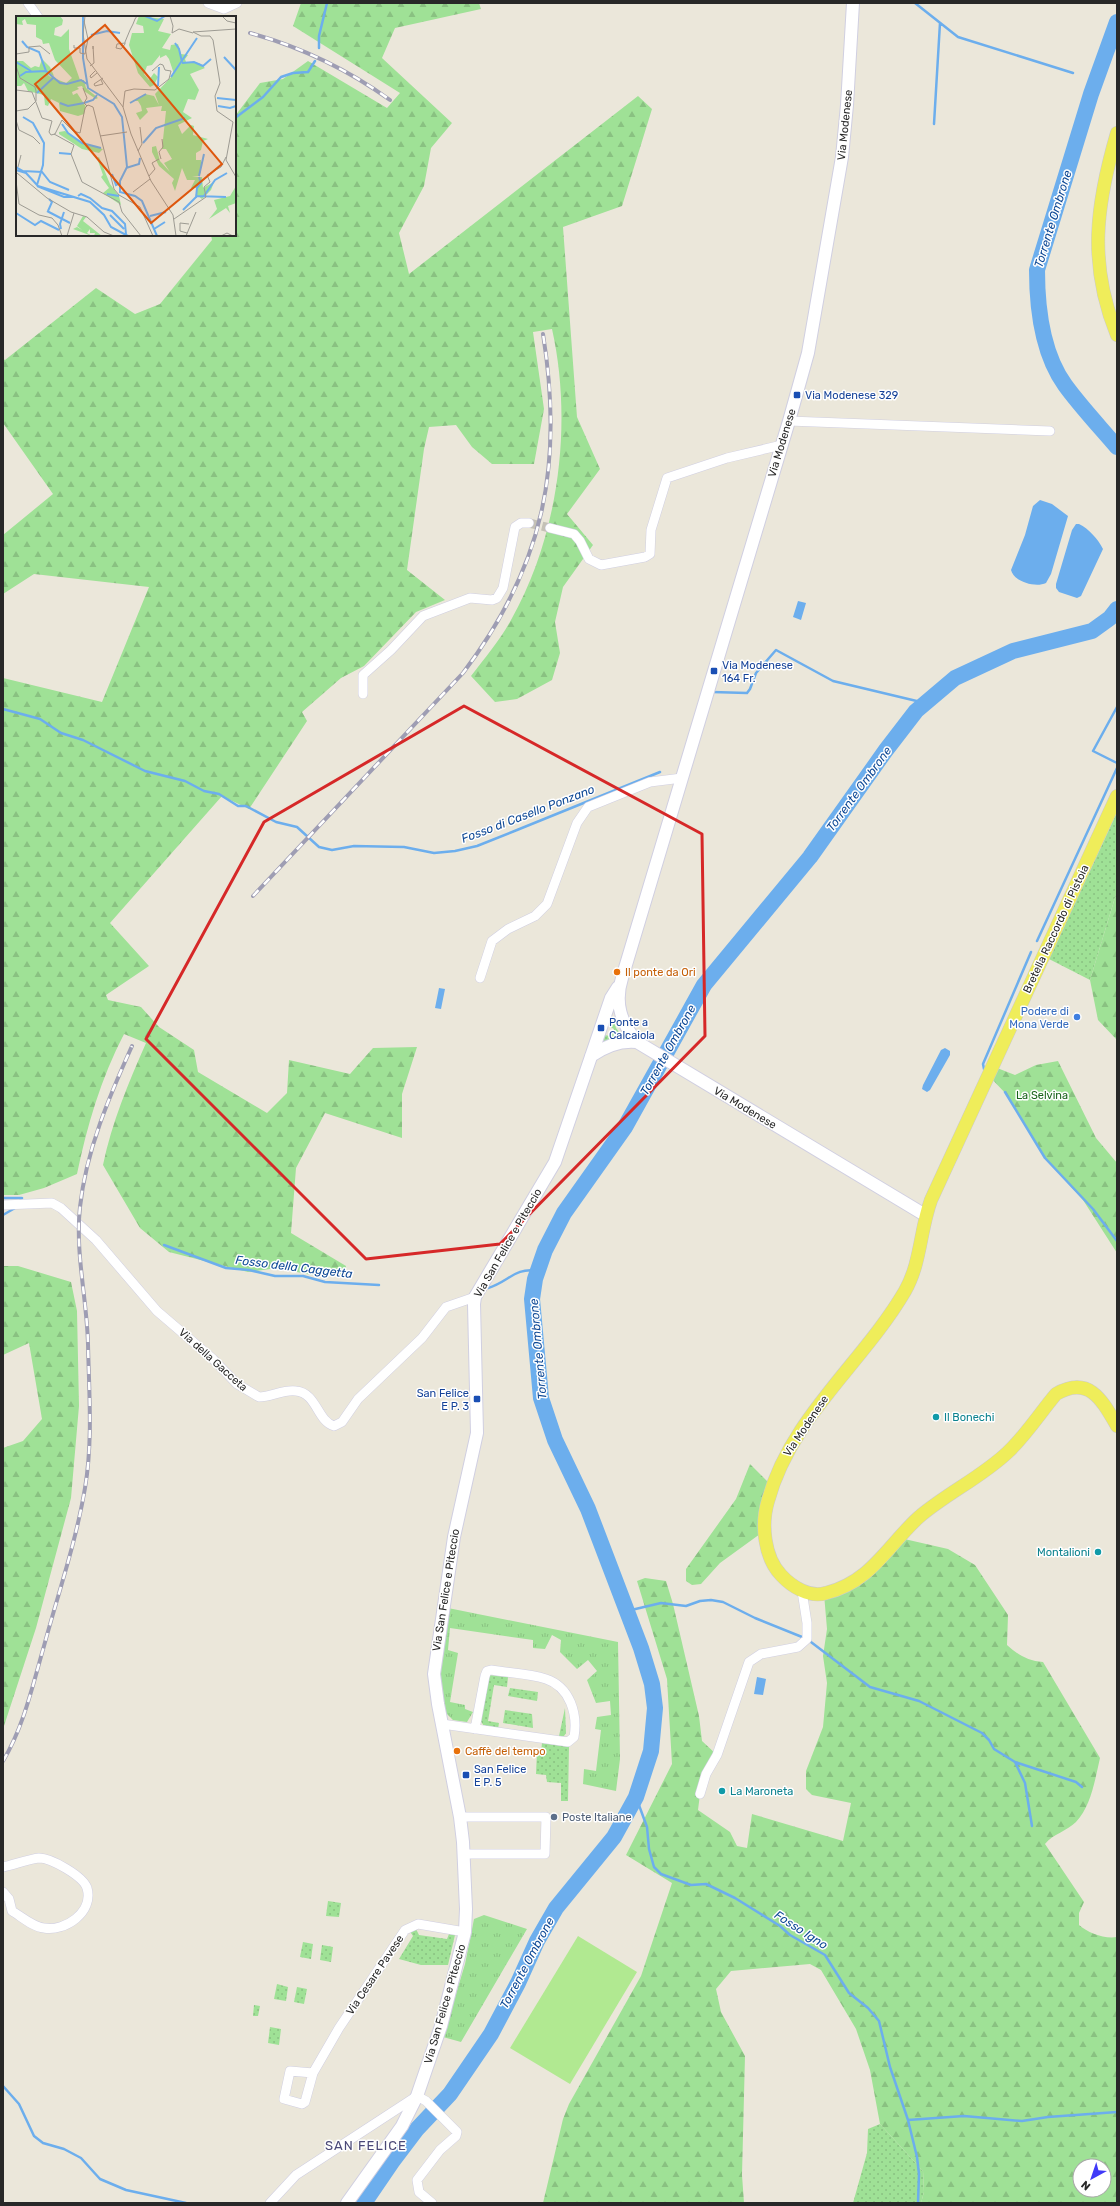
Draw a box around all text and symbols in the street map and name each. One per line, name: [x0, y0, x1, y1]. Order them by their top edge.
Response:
inset map: [16, 16, 236, 236]
street label: Via Modenese: [835, 89, 855, 161]
water label: Torrente Ombrone: [1032, 168, 1075, 269]
place label: Via Modenese 329: [805, 389, 898, 402]
marker: Via Modenese 329: [792, 390, 802, 400]
street label: Via Modenese: [765, 407, 799, 479]
place label: Via Modenese 164 Fr.: [722, 659, 793, 685]
marker: Via Modenese 164 Fr.: [709, 666, 719, 676]
water label: Torrente Ombrone: [824, 744, 895, 834]
water label: Fosso di Casello Ponzano: [459, 782, 597, 846]
street label: Bretella Raccordo di Pistoia: [1021, 863, 1091, 995]
place label: Il ponte da Ori: [625, 966, 696, 979]
marker: Il ponte da Ori: [612, 967, 622, 977]
water label: Torrente Ombrone: [637, 1002, 699, 1098]
place label: Podere di Mona Verde: [1009, 1005, 1069, 1031]
marker: Podere di Mona Verde: [1072, 1012, 1082, 1022]
place label: Ponte a Calcaiola: [609, 1016, 655, 1042]
marker: Ponte a Calcaiola: [596, 1023, 606, 1033]
street label: Via Modenese: [711, 1084, 779, 1132]
park label: La Selvina: [1016, 1089, 1068, 1102]
street label: Via San Felice e Piteccio: [471, 1186, 545, 1300]
water label: Fosso della Caggetta: [235, 1253, 353, 1281]
water label: Torrente Ombrone: [527, 1298, 549, 1400]
street label: Via della Gacceta: [176, 1326, 250, 1394]
place label: San Felice E P. 3: [417, 1387, 469, 1413]
street label: Via Modenese: [781, 1393, 831, 1459]
marker: San Felice E P. 3: [472, 1394, 482, 1404]
place label: Il Bonechi: [944, 1411, 994, 1424]
marker: Il Bonechi: [931, 1412, 941, 1422]
street label: Via San Felice e Piteccio: [430, 1528, 462, 1652]
place label: Montalioni: [1037, 1546, 1090, 1559]
marker: Montalioni: [1093, 1547, 1103, 1557]
place label: Caffè del tempo: [465, 1745, 546, 1758]
marker: Caffè del tempo: [452, 1746, 462, 1756]
place label: San Felice E P. 5: [474, 1763, 526, 1789]
marker: San Felice E P. 5: [461, 1770, 471, 1780]
place label: La Maroneta: [730, 1785, 793, 1798]
marker: La Maroneta: [717, 1786, 727, 1796]
place label: Poste Italiane: [562, 1811, 632, 1824]
marker: Poste Italiane: [549, 1812, 559, 1822]
water label: Fosso Igno: [772, 1908, 830, 1952]
water label: Torrente Ombrone: [497, 1915, 557, 2011]
street label: Via Cesare Pavese: [343, 1933, 407, 2017]
street label: Via San Felice e Piteccio: [422, 1943, 468, 2065]
district label: SAN FELICE: [325, 2138, 407, 2153]
north arrow: [1072, 2158, 1112, 2198]
text: N: [1079, 2178, 1093, 2193]

